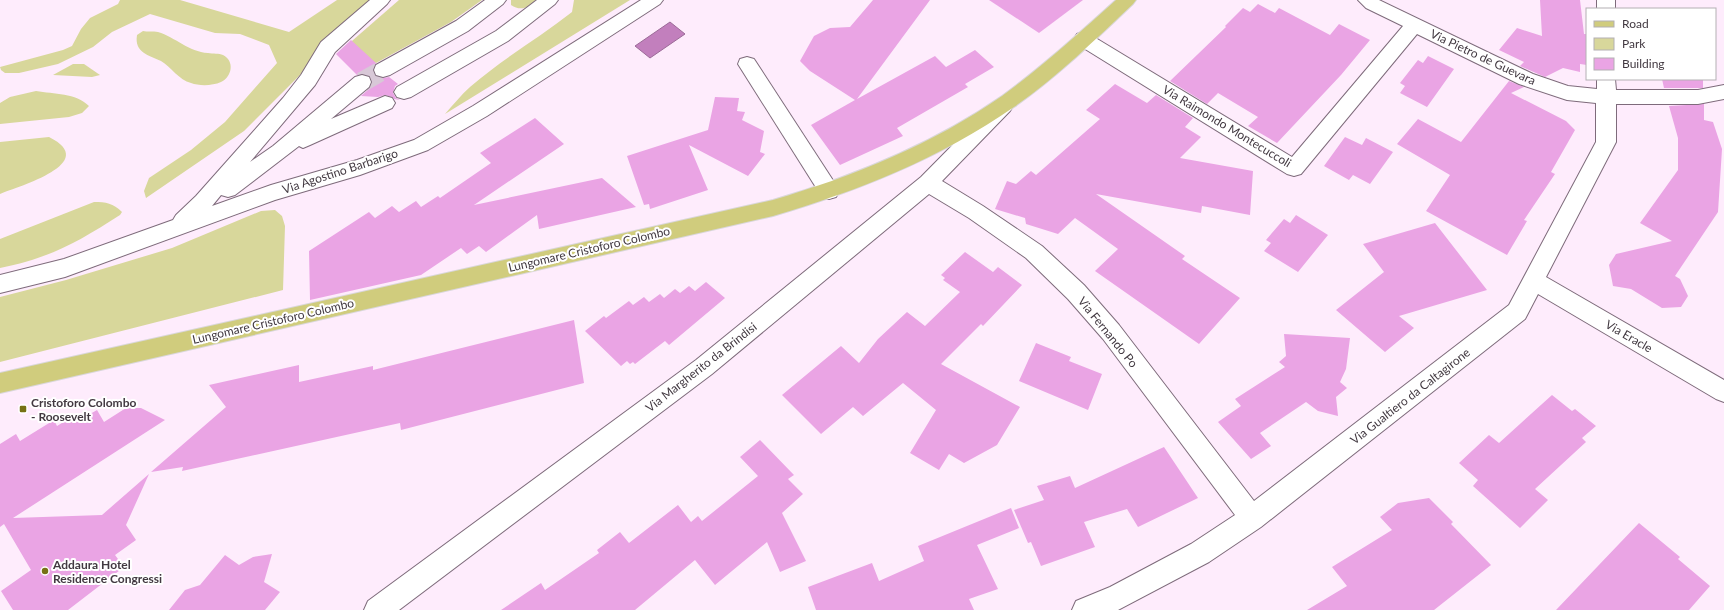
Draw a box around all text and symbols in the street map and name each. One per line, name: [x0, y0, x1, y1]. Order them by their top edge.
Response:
legend: [1586, 8, 1716, 80]
text: Road: [1622, 16, 1649, 31]
street label: Via Pietro de Guevara: [1428, 26, 1538, 88]
text: Park: [1622, 36, 1646, 51]
text: Building: [1622, 56, 1665, 71]
street label: Via Raimondo Montecuccoli: [1160, 82, 1294, 170]
street label: Via Agostino Barbarigo: [280, 145, 400, 197]
street label: Lungomare Cristoforo Colombo: [507, 223, 671, 275]
street label: Via Fernando Po: [1075, 294, 1141, 371]
street label: Lungomare Cristoforo Colombo: [191, 295, 355, 347]
street label: Via Eracle: [1603, 317, 1655, 355]
street label: Via Margherito da Brindisi: [642, 319, 760, 415]
street label: Via Gualtiero da Caltagirone: [1347, 345, 1473, 447]
place label: Cristoforo Colombo - Roosevelt: [31, 395, 136, 424]
marker: Cristoforo Colombo - Roosevelt: [18, 404, 28, 414]
place label: Addaura Hotel Residence Congressi: [52, 557, 162, 586]
marker: Addaura Hotel Residence Congressi: [40, 566, 50, 576]

